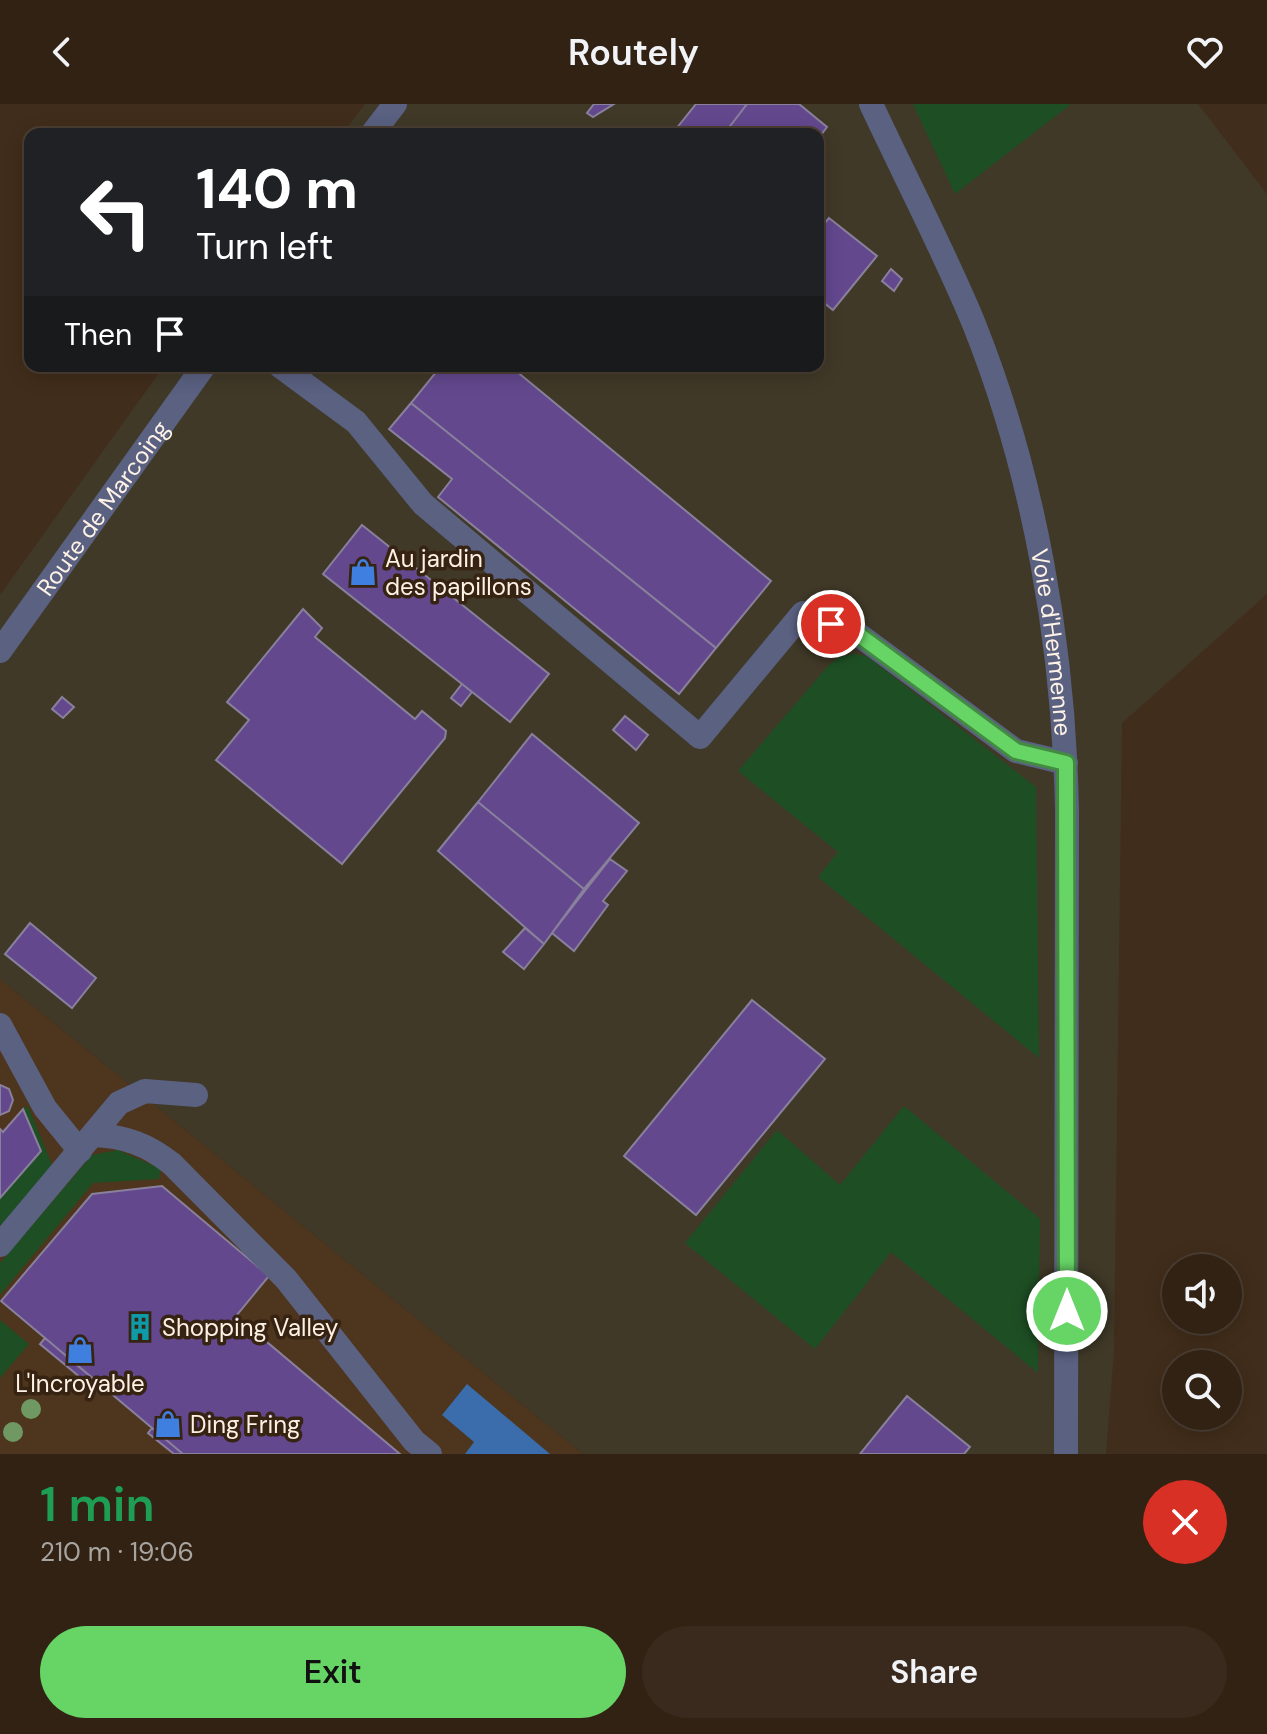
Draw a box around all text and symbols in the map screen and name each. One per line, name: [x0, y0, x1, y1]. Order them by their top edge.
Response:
text: Routely: [568, 29, 699, 76]
icon: back: [40, 30, 84, 74]
icon: heart: [1183, 30, 1227, 74]
text: 140 m: [196, 152, 358, 225]
icon: left: [64, 160, 168, 264]
text: Turn left: [196, 223, 333, 270]
icon: arrive: [148, 312, 192, 356]
text: Then: [64, 315, 132, 354]
street label: Route de Marcoing: [29, 414, 176, 602]
place label: Au jardin des papillons: [385, 543, 532, 602]
street label: Voie d'Hermenne: [1024, 546, 1079, 737]
shop icon: Au jardin des papillons: [348, 557, 378, 587]
pin: [797, 590, 865, 658]
icon: arrive: [809, 602, 853, 646]
map controls: [1162, 1254, 1242, 1430]
button: sound: [1162, 1254, 1242, 1334]
position arrow: [1025, 1269, 1109, 1353]
building icon: Shopping Valley: [125, 1312, 155, 1342]
place label: Shopping Valley: [162, 1312, 338, 1343]
shop icon: L'Incroyable: [65, 1335, 95, 1365]
button: search: [1162, 1350, 1242, 1430]
place label: L'Incroyable: [15, 1368, 145, 1399]
shop icon: Ding Fring: [153, 1409, 183, 1439]
place label: Ding Fring: [190, 1409, 300, 1440]
text: 1 min: [40, 1473, 155, 1536]
button: close: [1143, 1480, 1227, 1564]
text: 210 m · 19:06: [40, 1535, 194, 1569]
button: Exit: [40, 1626, 626, 1718]
button: Share: [642, 1626, 1227, 1718]

